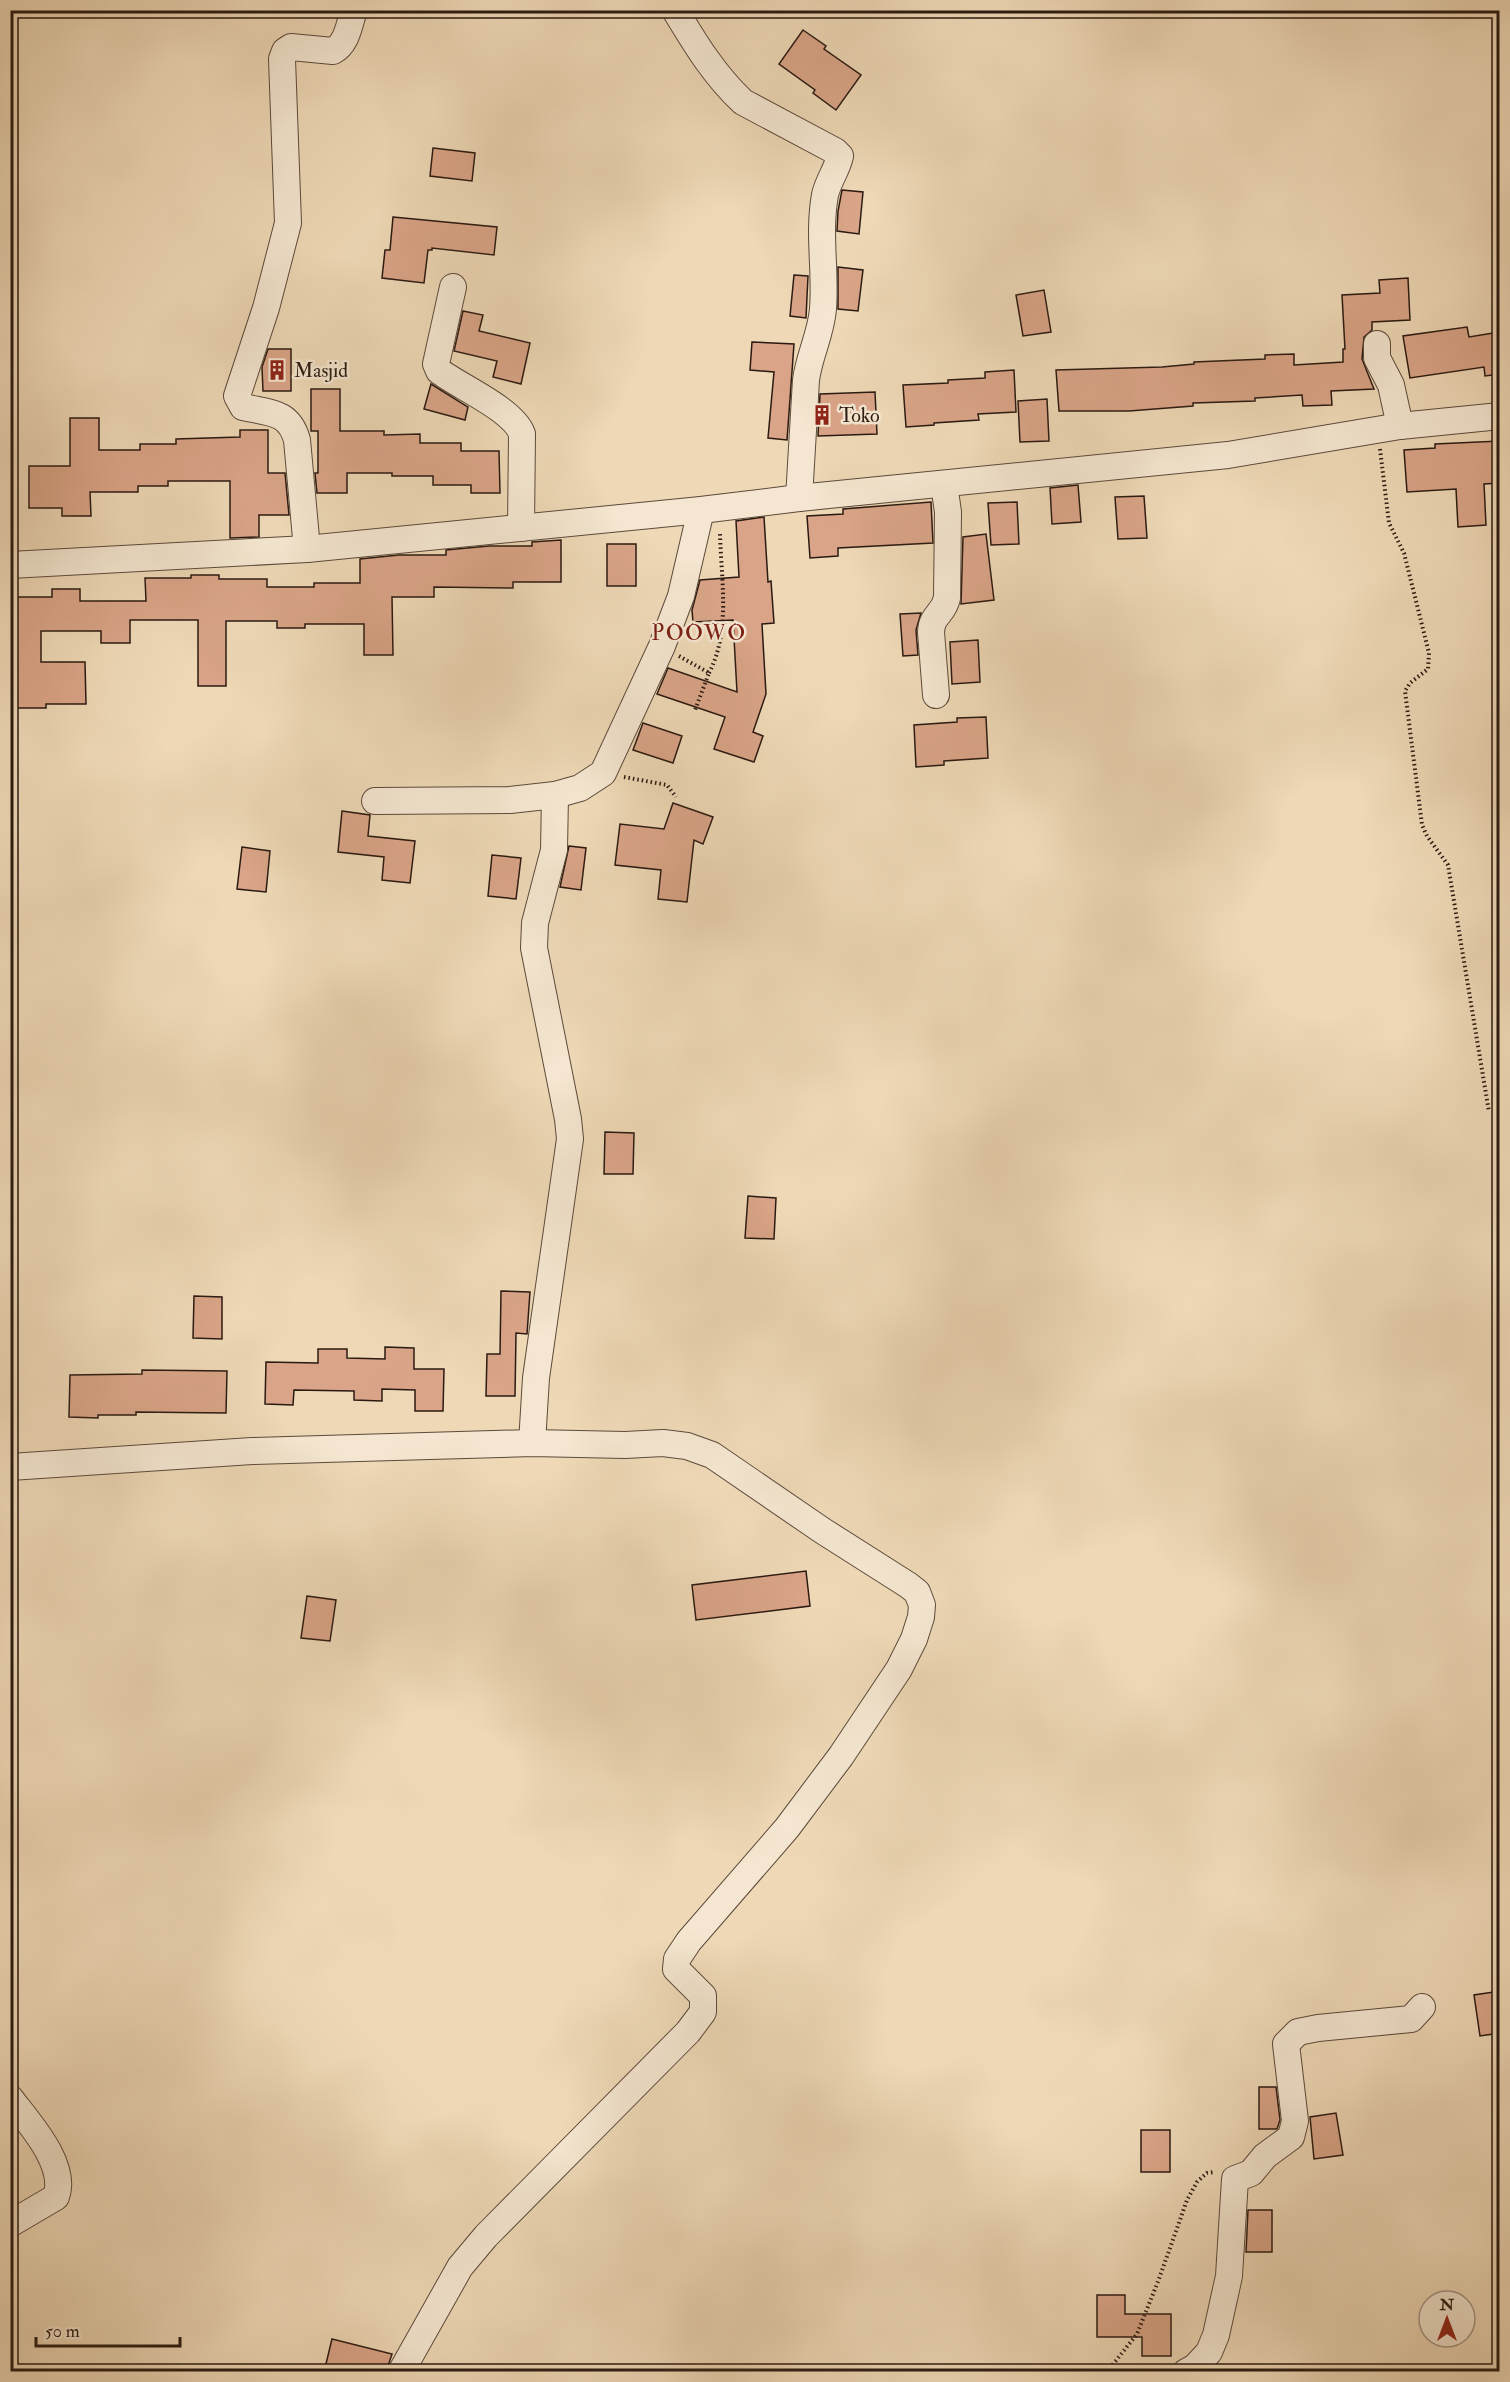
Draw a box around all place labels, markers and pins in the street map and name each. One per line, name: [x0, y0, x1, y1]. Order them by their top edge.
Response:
building icon: Masjid: [265, 358, 289, 382]
place label: Masjid: [294, 358, 348, 383]
building icon: Toko: [810, 403, 834, 427]
place label: Toko: [839, 403, 880, 428]

